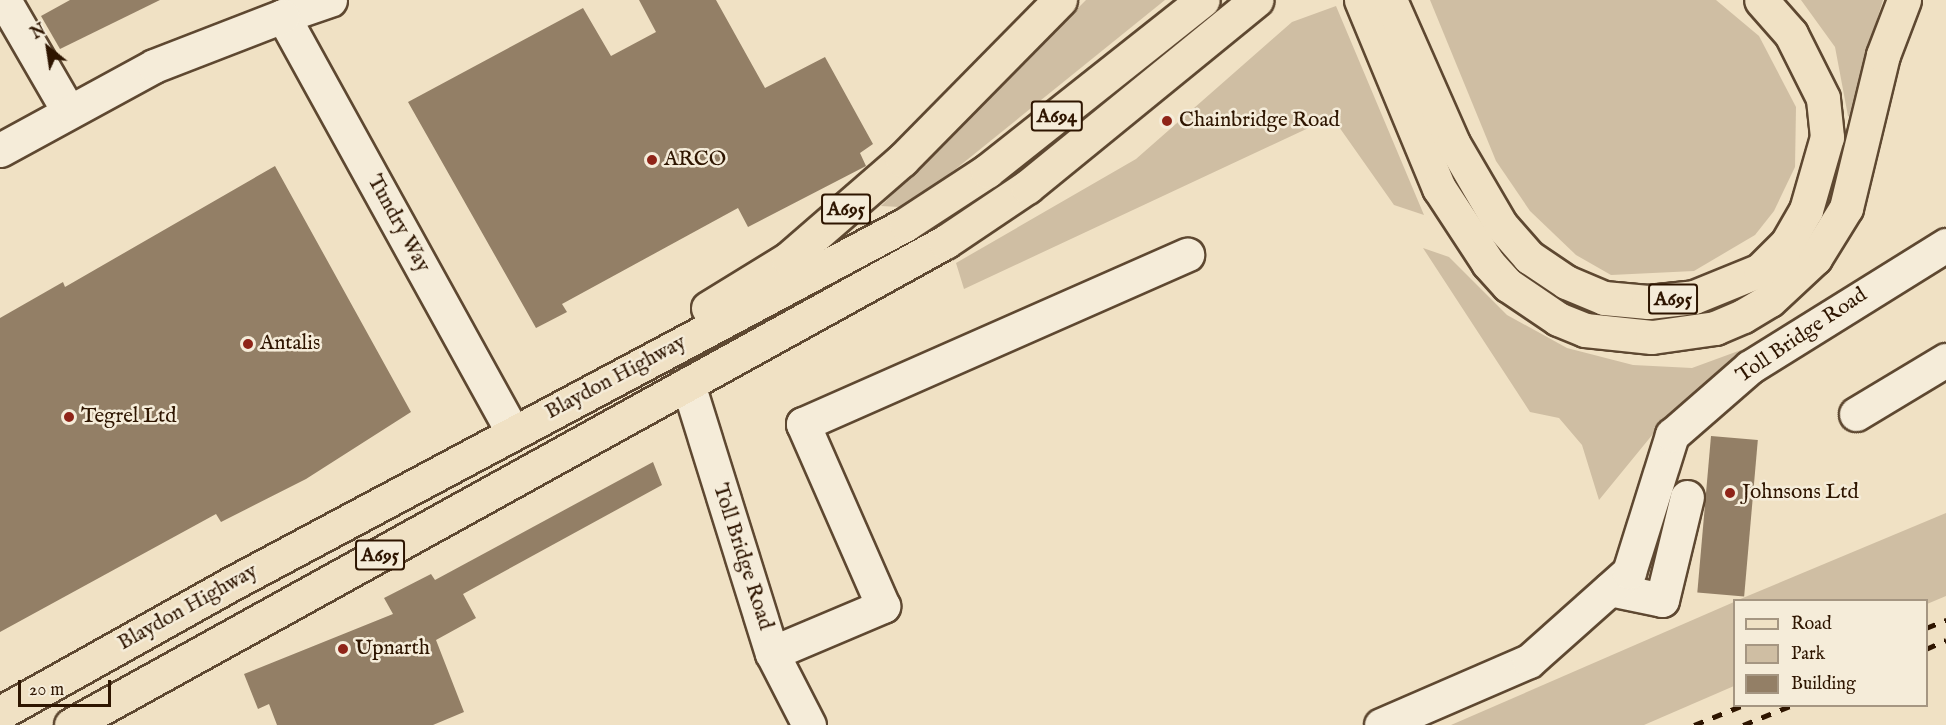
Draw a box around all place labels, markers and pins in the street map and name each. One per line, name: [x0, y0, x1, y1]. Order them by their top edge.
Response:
place label: Chainbridge Road: [1179, 108, 1340, 134]
marker: Chainbridge Road: [1160, 114, 1174, 128]
place label: ARCO: [664, 147, 726, 173]
marker: ARCO: [645, 153, 659, 167]
place label: Antalis: [260, 331, 320, 357]
marker: Antalis: [241, 337, 255, 351]
place label: Tegrel Ltd: [81, 404, 177, 430]
marker: Tegrel Ltd: [62, 410, 76, 424]
place label: Johnsons Ltd: [1742, 480, 1859, 506]
marker: Johnsons Ltd: [1723, 486, 1737, 500]
place label: Upnarth: [355, 636, 430, 662]
marker: Upnarth: [336, 642, 350, 656]

